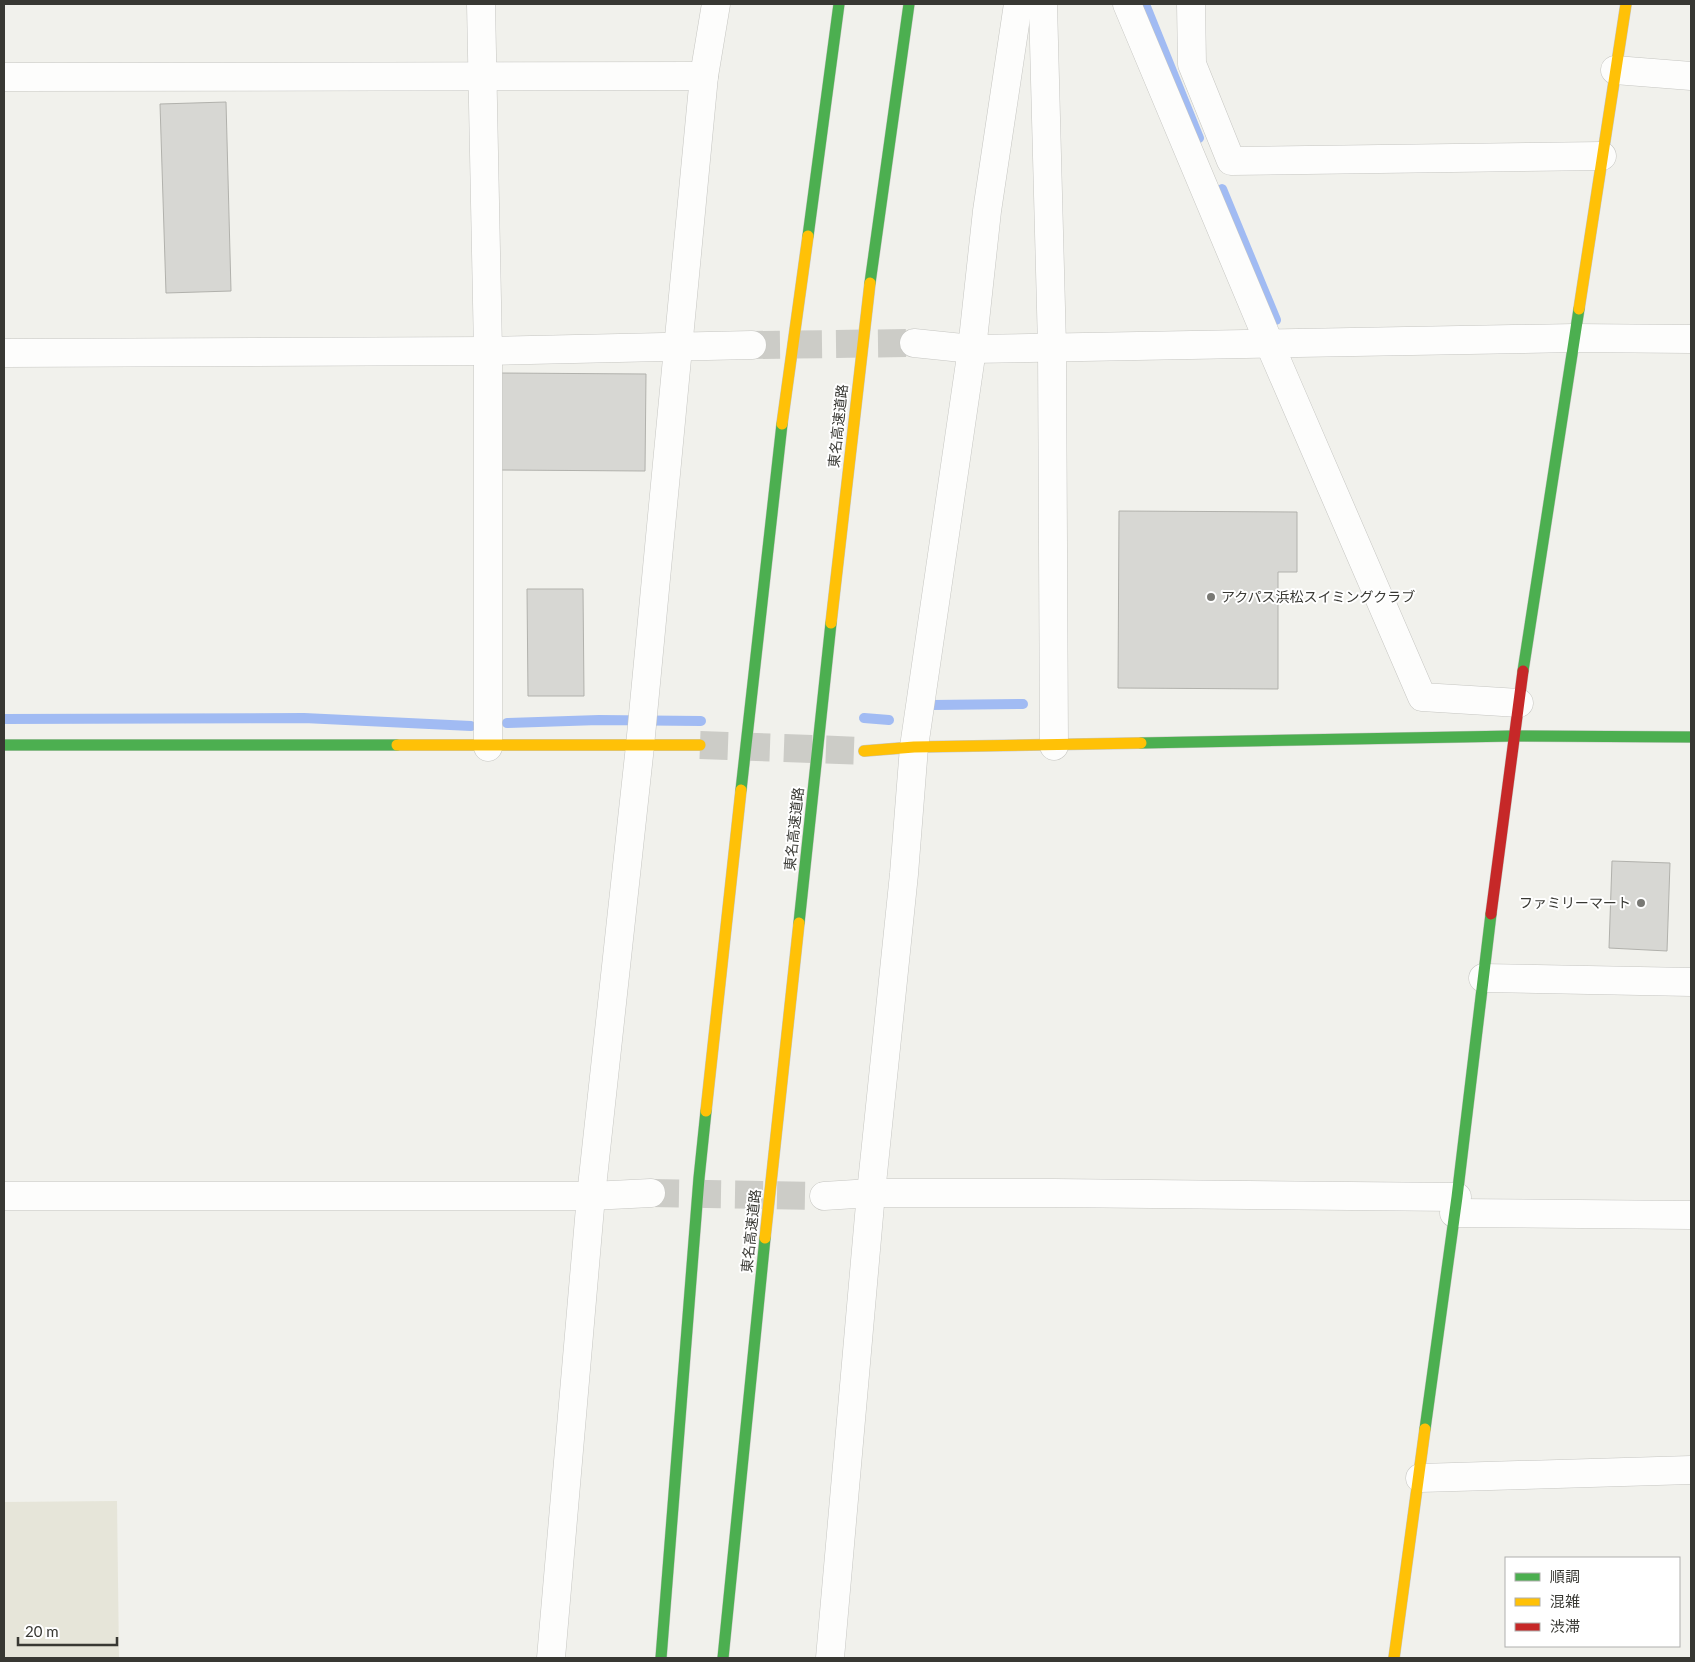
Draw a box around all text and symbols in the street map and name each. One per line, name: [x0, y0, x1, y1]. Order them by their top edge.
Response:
street label: 東名高速道路: [825, 383, 850, 469]
place label: アクパス浜松スイミングクラブ: [1221, 588, 1415, 605]
marker: アクパス浜松スイミングクラブ: [1205, 591, 1217, 603]
street label: 東名高速道路: [781, 786, 806, 872]
place label: ファミリーマート: [1519, 894, 1631, 911]
marker: ファミリーマート: [1635, 897, 1647, 909]
street label: 東名高速道路: [738, 1188, 763, 1274]
legend: [1505, 1557, 1680, 1647]
text: 順調: [1550, 1567, 1580, 1585]
text: 混雑: [1550, 1592, 1580, 1610]
scale bar: [18, 1614, 116, 1646]
text: 渋滞: [1550, 1617, 1580, 1635]
text: 20 m: [25, 1622, 59, 1640]

